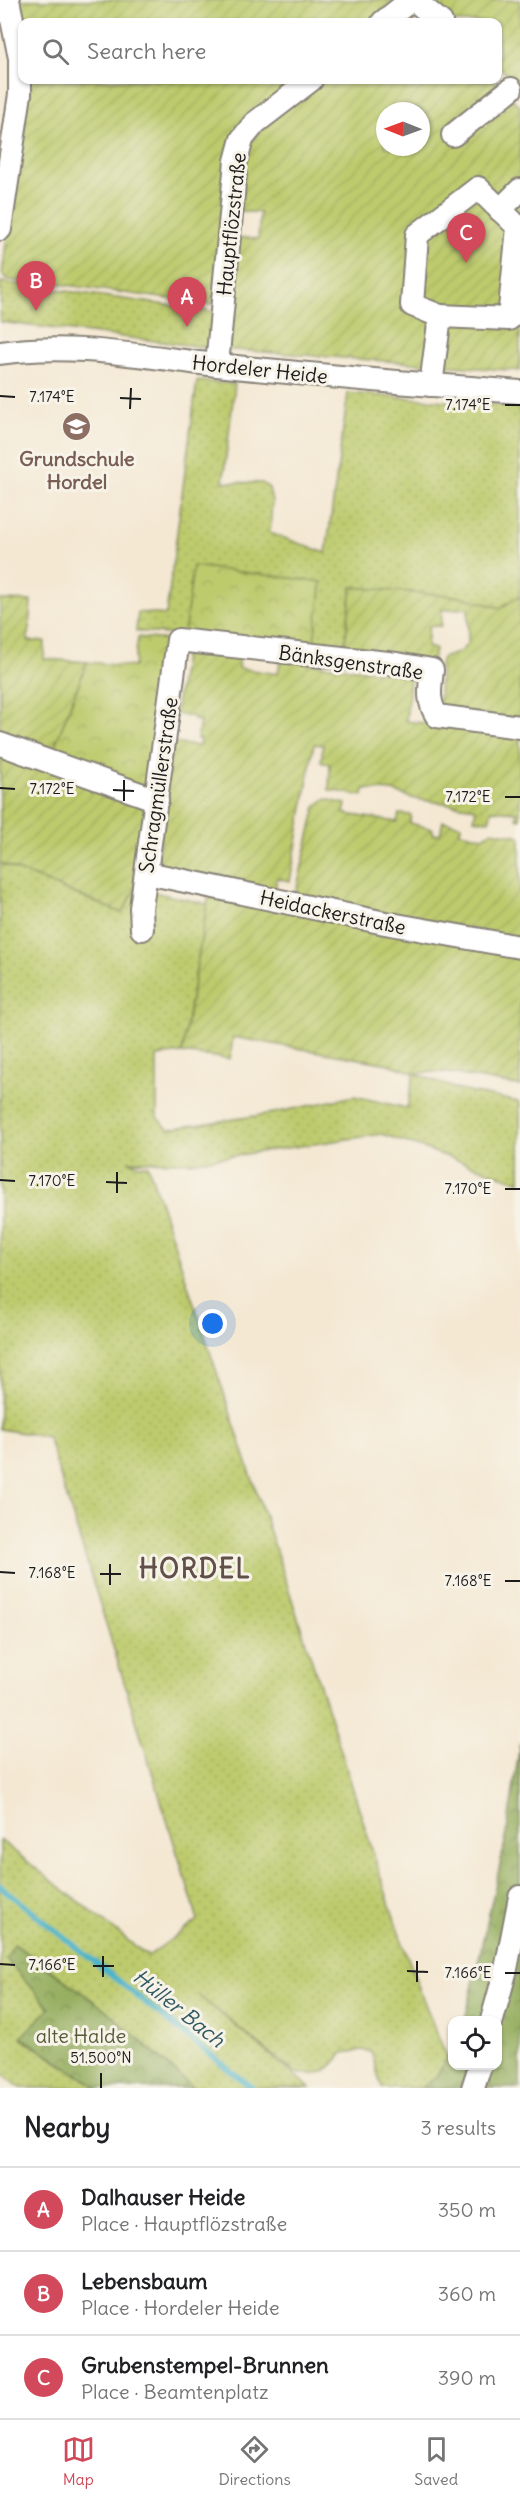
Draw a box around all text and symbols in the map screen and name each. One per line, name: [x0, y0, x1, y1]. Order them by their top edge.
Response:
search box: [18, 18, 502, 84]
icon: search: [39, 35, 72, 68]
text: Search here: [87, 37, 206, 65]
north arrow: [376, 102, 430, 156]
street label: Hauptflözstraße: [211, 151, 251, 297]
pin: C: [446, 214, 486, 263]
pin: B: [16, 262, 56, 311]
pin: A: [168, 278, 207, 327]
street label: Hordeler Heide: [191, 349, 329, 389]
text: 7.174°E: [29, 387, 75, 406]
text: 7.174°E: [445, 395, 491, 414]
school or university icon: Grundschule Hordel: [61, 411, 93, 443]
place label: Grundschule Hordel: [19, 446, 135, 494]
street label: Bänksgenstraße: [277, 639, 425, 685]
street label: Schragmüllerstraße: [133, 696, 183, 874]
text: 7.172°E: [29, 779, 75, 798]
text: 7.172°E: [445, 787, 491, 806]
street label: Heidackerstraße: [258, 884, 408, 940]
text: 7.170°E: [29, 1171, 76, 1190]
text: 7.170°E: [445, 1179, 492, 1198]
your location: [198, 1309, 227, 1338]
district label: HORDEL: [139, 1552, 251, 1585]
text: 7.168°E: [29, 1563, 76, 1582]
text: 7.168°E: [445, 1571, 492, 1590]
text: 7.166°E: [29, 1955, 76, 1974]
water label: Hüller Bach: [128, 1963, 231, 2054]
text: 7.166°E: [445, 1963, 492, 1982]
map controls: [448, 2016, 502, 2070]
button: locate: [448, 2016, 502, 2070]
park label: alte Halde: [36, 2023, 126, 2048]
text: 51.500°N: [70, 2048, 132, 2067]
text: Nearby: [24, 2111, 110, 2144]
text: 3 results: [420, 2115, 496, 2140]
text: Dalhauser Heide: [81, 2183, 245, 2211]
text: A: [37, 2197, 50, 2222]
text: 350 m: [438, 2197, 496, 2222]
text: Place · Hauptflözstraße: [81, 2211, 287, 2236]
text: Lebensbaum: [81, 2267, 208, 2295]
text: B: [37, 2281, 50, 2306]
text: 360 m: [438, 2281, 496, 2306]
text: Place · Hordeler Heide: [81, 2295, 279, 2320]
text: Grubenstempel-Brunnen: [81, 2351, 329, 2379]
text: C: [37, 2365, 50, 2390]
text: 390 m: [438, 2365, 496, 2390]
text: Place · Beamtenplatz: [81, 2379, 269, 2404]
tab: Map: [62, 2433, 95, 2489]
tab: Directions: [218, 2433, 291, 2489]
tab: Saved: [414, 2433, 458, 2489]

